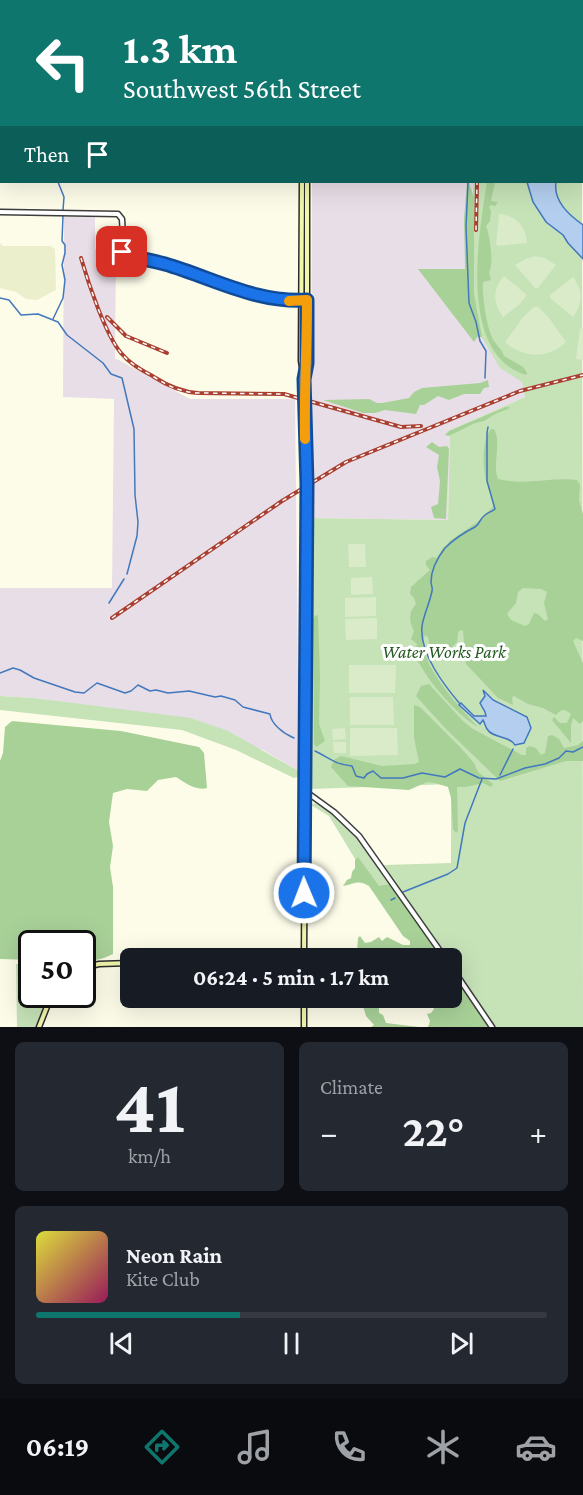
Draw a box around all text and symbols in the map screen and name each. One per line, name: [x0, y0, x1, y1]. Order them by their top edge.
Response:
icon: left: [24, 24, 102, 102]
text: 1.3 km: [123, 25, 237, 72]
text: Southwest 56th Street: [123, 74, 361, 104]
icon: arrive: [81, 138, 114, 171]
text: Then: [24, 142, 69, 167]
pin: [96, 226, 147, 277]
icon: arrive: [105, 235, 138, 268]
park label: Water Works Park: [382, 642, 507, 662]
position arrow: [272, 861, 336, 925]
speed limit sign: 50: [18, 930, 96, 1008]
text: 06:24 · 5 min · 1.7 km: [193, 965, 389, 990]
text: 41: [114, 1062, 185, 1149]
text: Climate: [320, 1076, 383, 1098]
text: 22°: [403, 1106, 464, 1156]
text: −: [320, 1114, 337, 1151]
text: +: [530, 1114, 547, 1151]
text: km/h: [128, 1145, 171, 1167]
text: Neon Rain: [126, 1243, 222, 1268]
text: Kite Club: [126, 1268, 200, 1290]
icon: previous: [105, 1327, 138, 1360]
icon: pause: [275, 1327, 308, 1360]
icon: next: [445, 1327, 478, 1360]
icon: directions: [141, 1426, 183, 1468]
icon: music: [234, 1426, 276, 1468]
icon: phone: [328, 1426, 370, 1468]
icon: climate: [422, 1426, 464, 1468]
icon: car: [515, 1426, 557, 1468]
text: 06:19: [26, 1432, 89, 1462]

